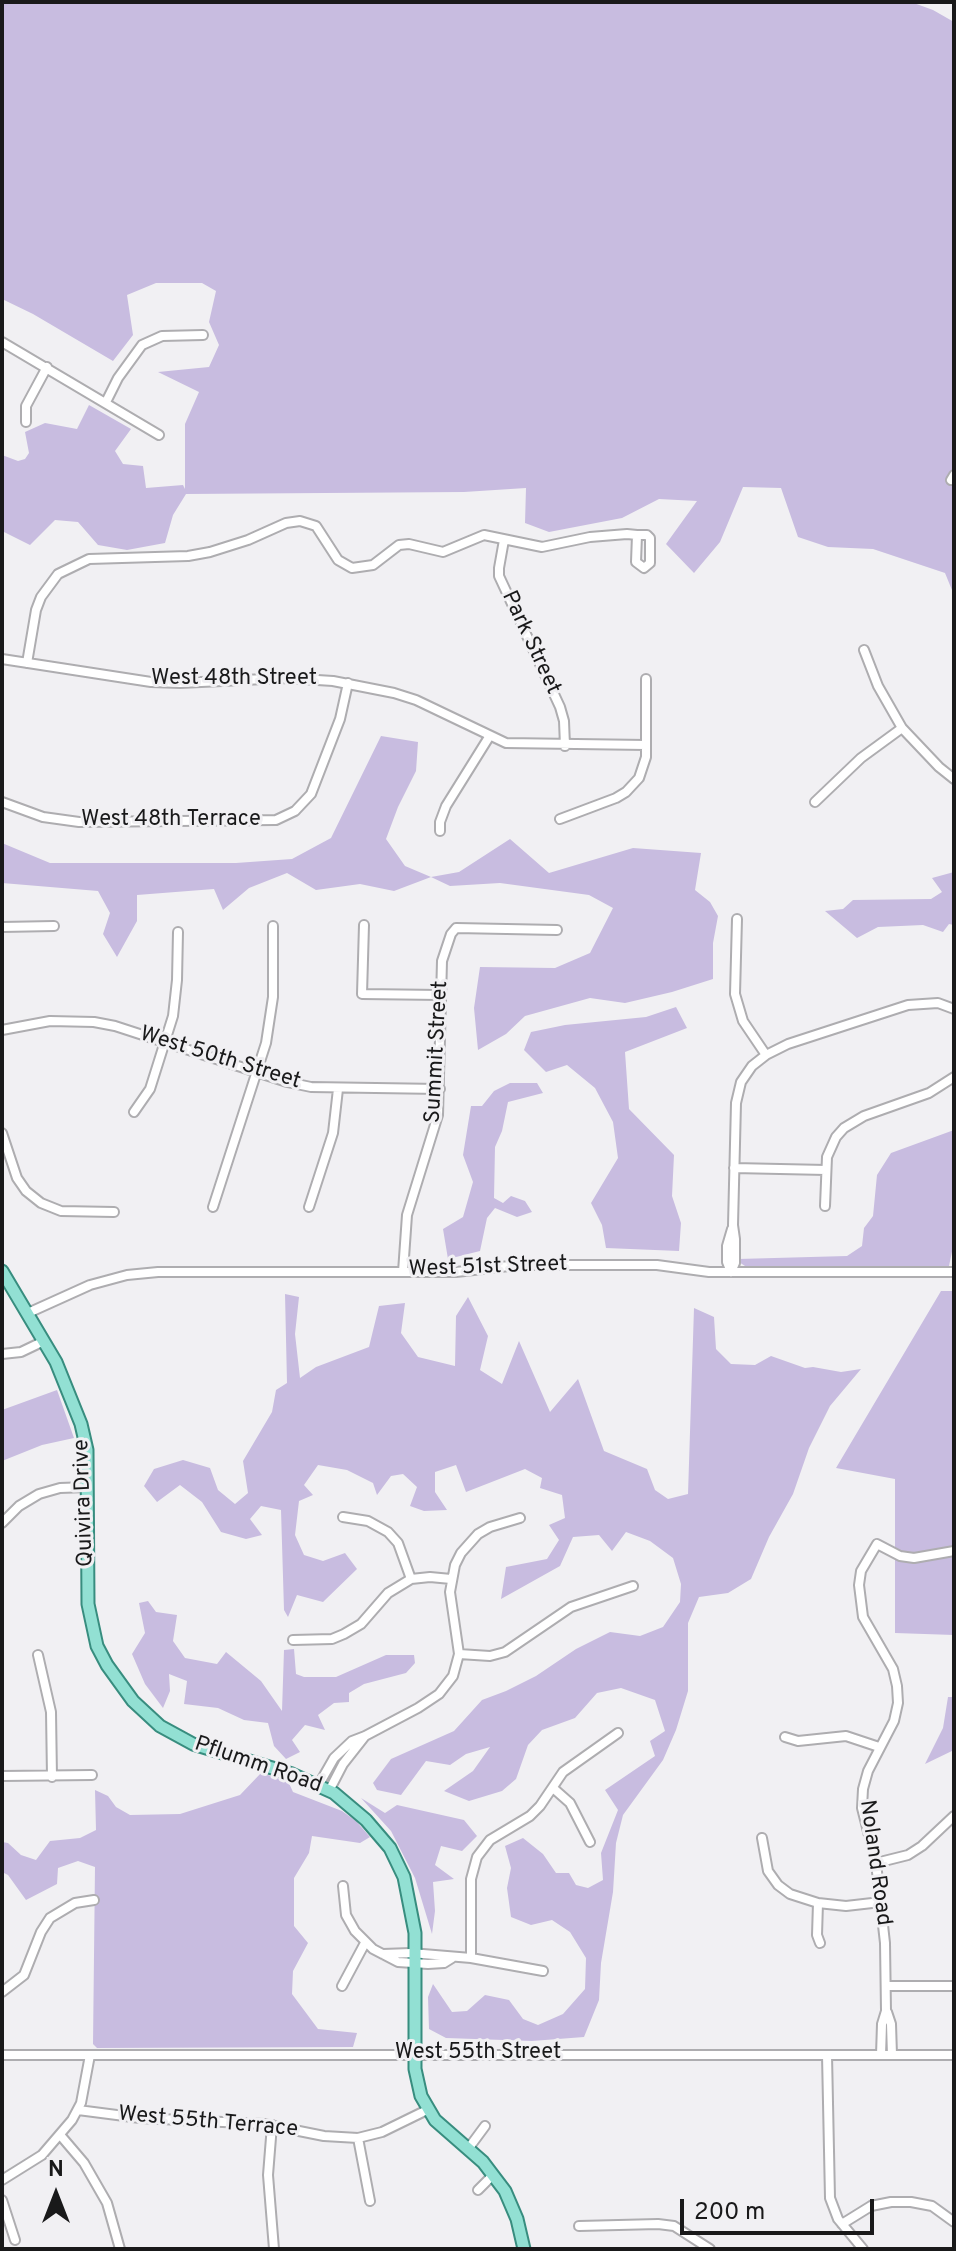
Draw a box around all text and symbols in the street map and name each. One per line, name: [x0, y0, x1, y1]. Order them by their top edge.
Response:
street label: Park Street: [495, 587, 565, 699]
street label: West 48th Street: [151, 667, 317, 693]
street label: West 48th Terrace: [81, 808, 261, 834]
street label: Summit Street: [421, 980, 455, 1124]
street label: West 50th Street: [136, 1022, 304, 1096]
street label: West 51st Street: [408, 1252, 568, 1284]
street label: Quivira Drive: [70, 1439, 100, 1567]
street label: Pflumm Road: [191, 1732, 325, 1800]
street label: Noland Road: [852, 1798, 896, 1928]
street label: West 55th Street: [395, 2041, 561, 2067]
street label: West 55th Terrace: [117, 2102, 299, 2144]
north arrow: [16, 2155, 96, 2235]
text: N: [48, 2157, 64, 2184]
scale bar: [684, 2183, 878, 2233]
text: 200 m: [694, 2198, 765, 2228]

